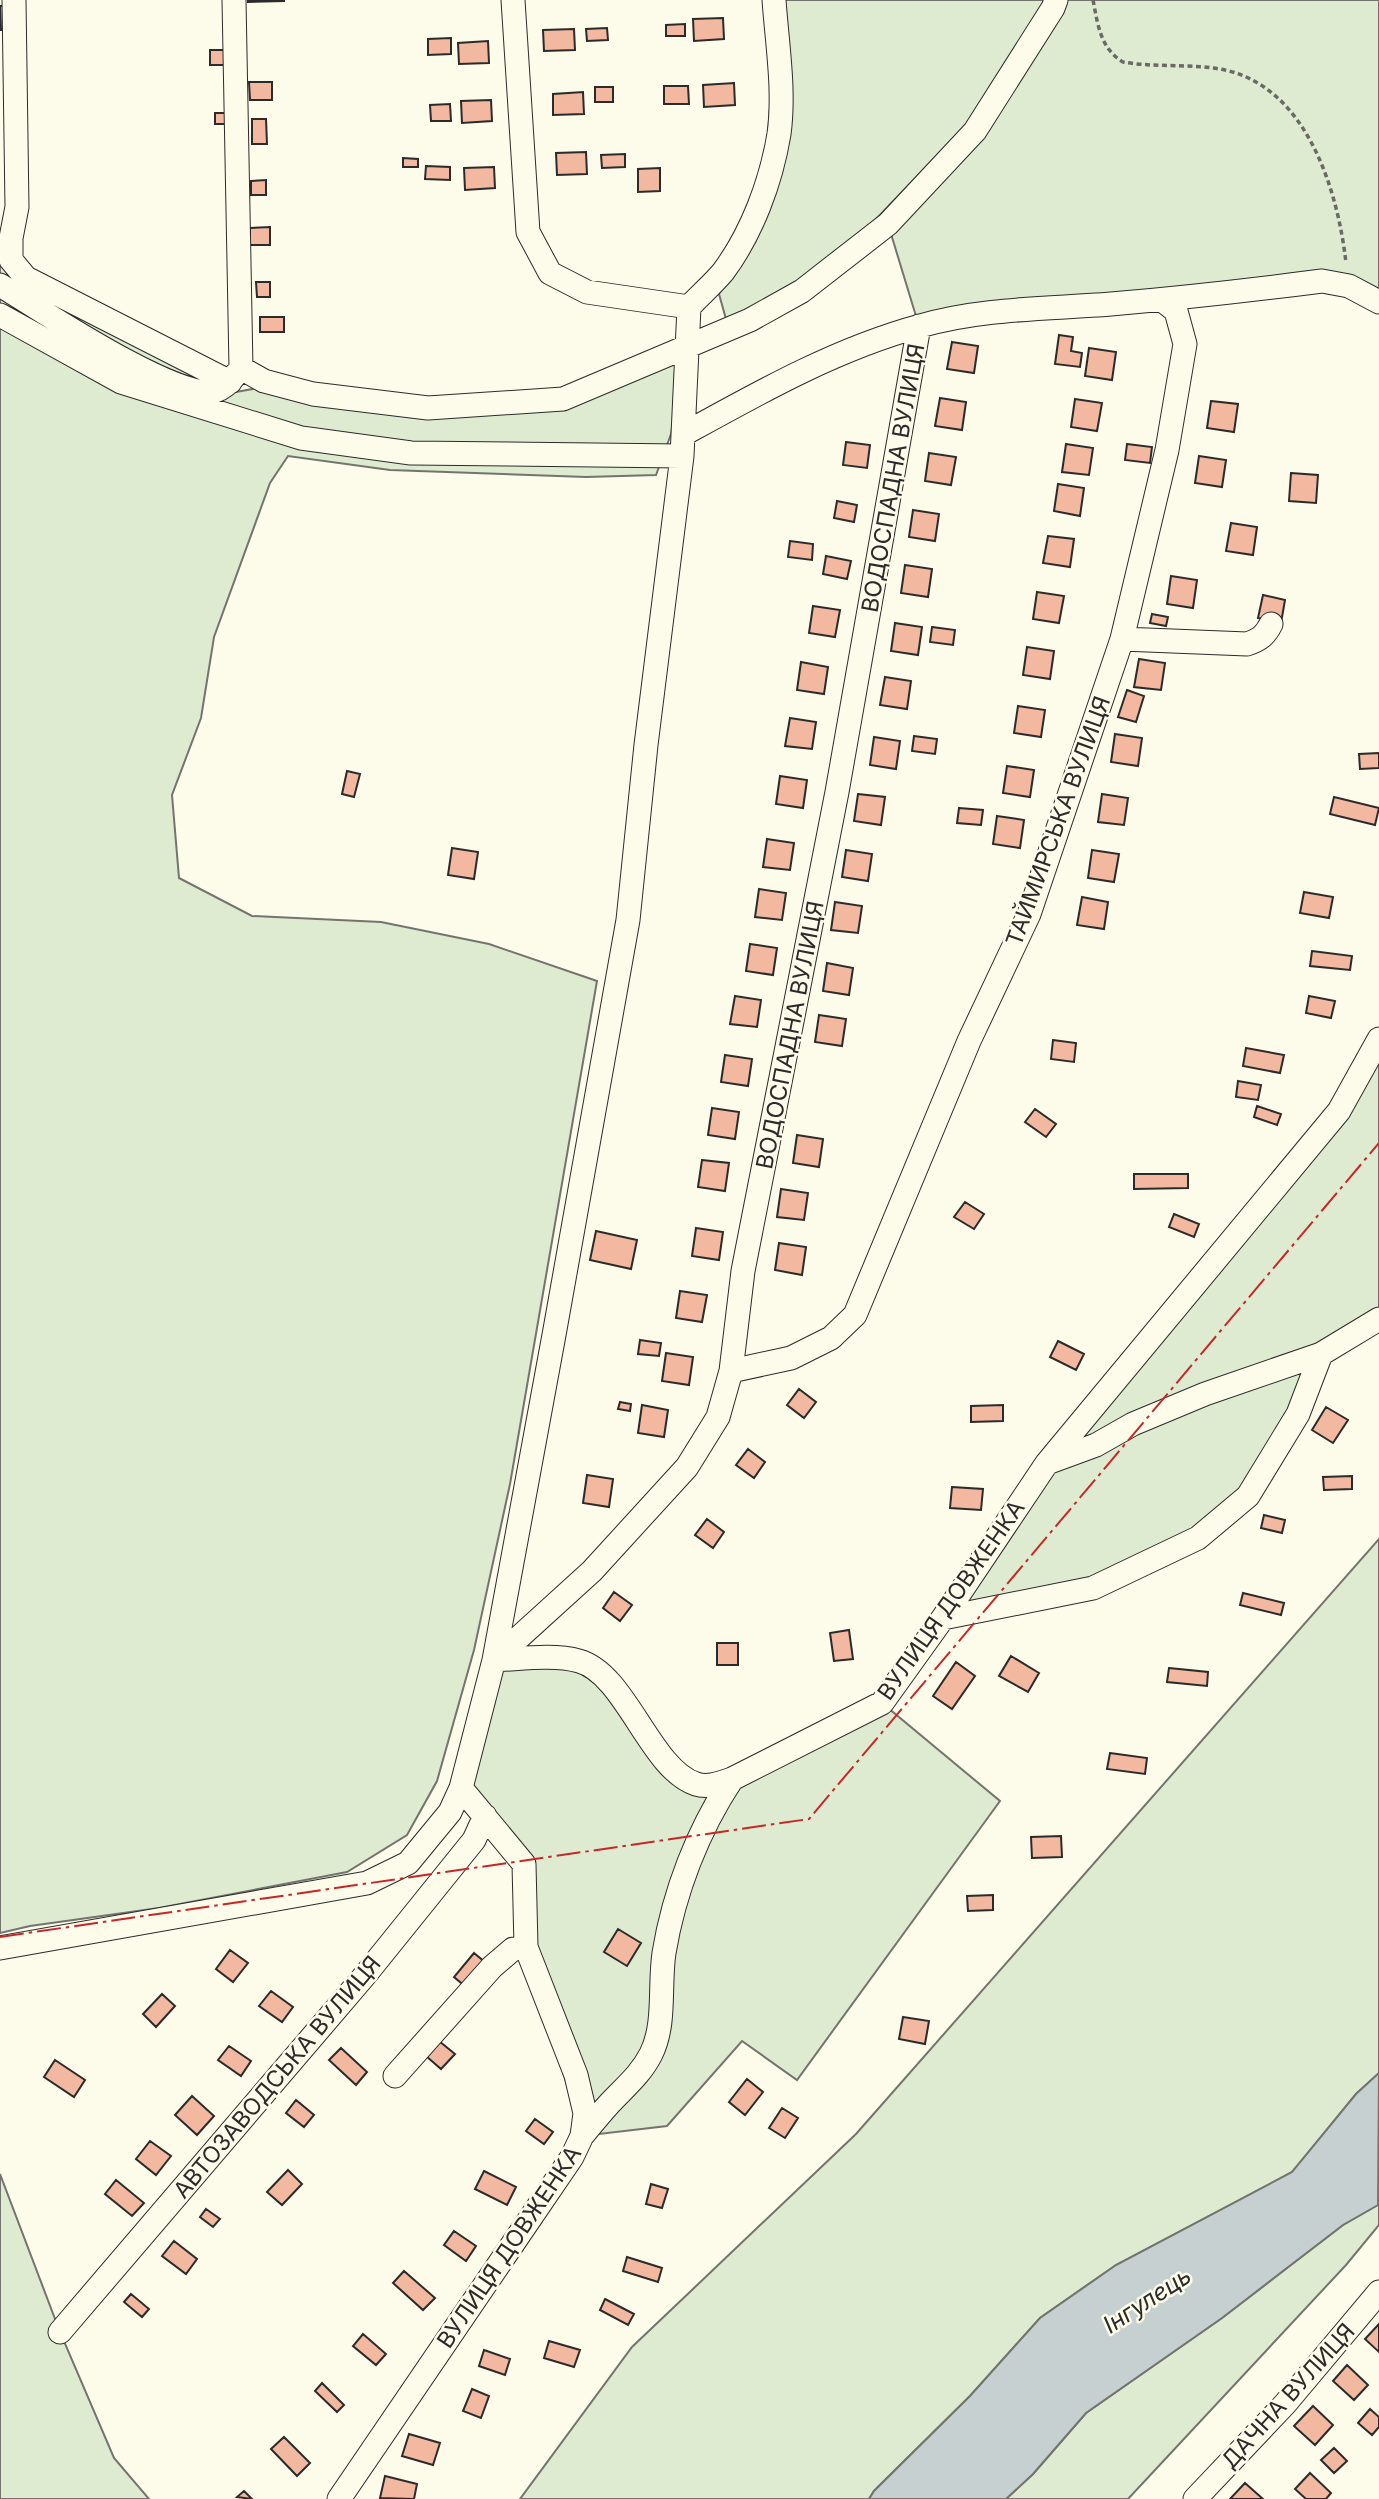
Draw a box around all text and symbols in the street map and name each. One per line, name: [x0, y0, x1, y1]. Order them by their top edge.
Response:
street label: ВОДОСПАДНА ВУЛИЦЯ: [856, 341, 930, 615]
street label: ТАЙМИРСЬКА ВУЛИЦЯ: [1000, 692, 1116, 950]
street label: ВОДОСПАДНА ВУЛИЦЯ: [750, 899, 830, 1171]
street label: ВУЛИЦЯ ДОВЖЕНКА: [871, 1495, 1031, 1705]
street label: АВТОЗАВОДСЬКА ВУЛИЦЯ: [167, 1950, 387, 2204]
street label: ВУЛИЦЯ ДОВЖЕНКА: [431, 2141, 587, 2353]
water label: Інгулець: [1097, 2261, 1197, 2339]
street label: ДАЧНА ВУЛИЦЯ: [1215, 2318, 1361, 2474]

